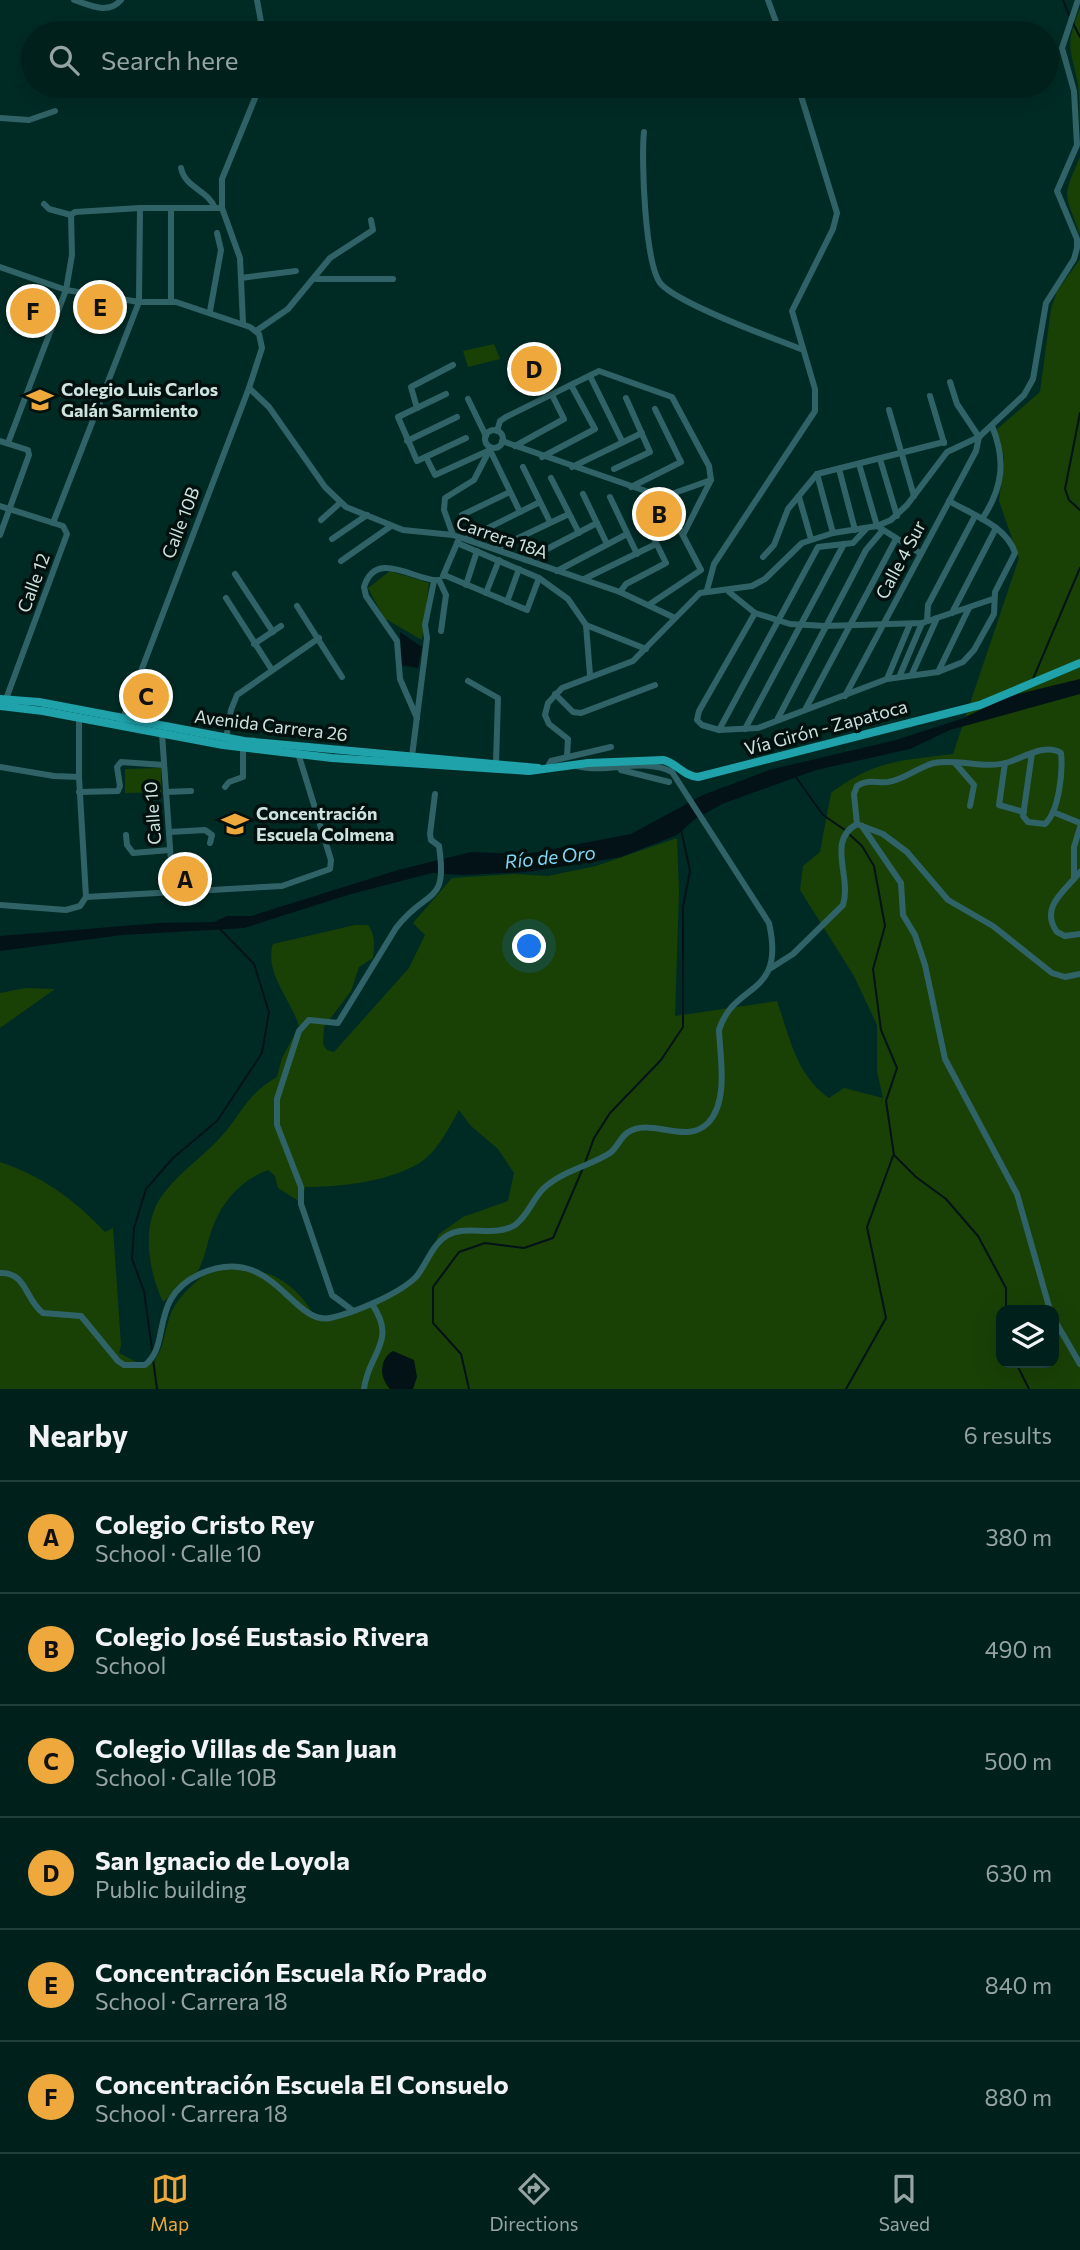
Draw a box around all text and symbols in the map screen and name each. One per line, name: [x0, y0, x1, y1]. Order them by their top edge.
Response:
search box: [21, 21, 1059, 98]
icon: search: [45, 41, 83, 79]
text: Search here: [101, 44, 239, 75]
pin: E: [77, 281, 123, 333]
pin: F: [10, 285, 56, 337]
pin: D: [511, 343, 557, 395]
place label: Colegio Luis Carlos Galán Sarmiento: [61, 378, 218, 421]
school or university icon: Colegio Luis Carlos Galán Sarmiento: [25, 385, 55, 415]
street label: Calle 10B: [156, 484, 204, 562]
pin: B: [636, 488, 682, 540]
street label: Carrera 18A: [453, 511, 551, 563]
street label: Calle 4 Sur: [870, 516, 930, 603]
street label: Calle 12: [12, 550, 54, 615]
pin: C: [123, 670, 169, 722]
street label: Vía Girón - Zapatoca: [742, 695, 910, 759]
street label: Avenida Carrera 26: [193, 705, 349, 745]
street label: Calle 10: [139, 781, 165, 845]
place label: Concentración Escuela Colmena: [256, 802, 394, 845]
school or university icon: Concentración Escuela Colmena: [220, 809, 250, 839]
water label: Río de Oro: [503, 840, 597, 873]
pin: A: [162, 853, 208, 905]
your location: [512, 929, 546, 963]
map controls: [996, 1305, 1059, 1368]
button: layers: [996, 1305, 1059, 1368]
text: Nearby: [28, 1416, 128, 1453]
text: 6 results: [964, 1421, 1052, 1449]
text: Colegio Cristo Rey: [95, 1508, 315, 1539]
text: A: [43, 1523, 59, 1551]
text: 380 m: [985, 1523, 1052, 1551]
text: School · Calle 10: [95, 1539, 261, 1567]
text: Colegio José Eustasio Rivera: [95, 1620, 429, 1651]
text: B: [43, 1635, 59, 1663]
text: 490 m: [985, 1635, 1052, 1663]
text: School: [95, 1651, 166, 1679]
text: Colegio Villas de San Juan: [95, 1732, 397, 1763]
text: C: [43, 1747, 59, 1775]
text: 500 m: [984, 1747, 1052, 1775]
text: School · Calle 10B: [95, 1763, 276, 1791]
text: San Ignacio de Loyola: [95, 1844, 350, 1875]
text: D: [43, 1859, 59, 1887]
text: 630 m: [986, 1859, 1052, 1887]
text: Public building: [95, 1875, 246, 1903]
text: Concentración Escuela Río Prado: [95, 1956, 487, 1987]
text: E: [44, 1971, 58, 1999]
text: 840 m: [985, 1971, 1052, 1999]
text: School · Carrera 18: [95, 1987, 288, 2015]
text: Concentración Escuela El Consuelo: [95, 2068, 509, 2099]
text: F: [44, 2083, 58, 2111]
text: 880 m: [985, 2083, 1052, 2111]
text: School · Carrera 18: [95, 2099, 288, 2127]
tab: Map: [150, 2170, 189, 2235]
tab: Directions: [489, 2170, 579, 2235]
tab: Saved: [879, 2170, 930, 2235]

